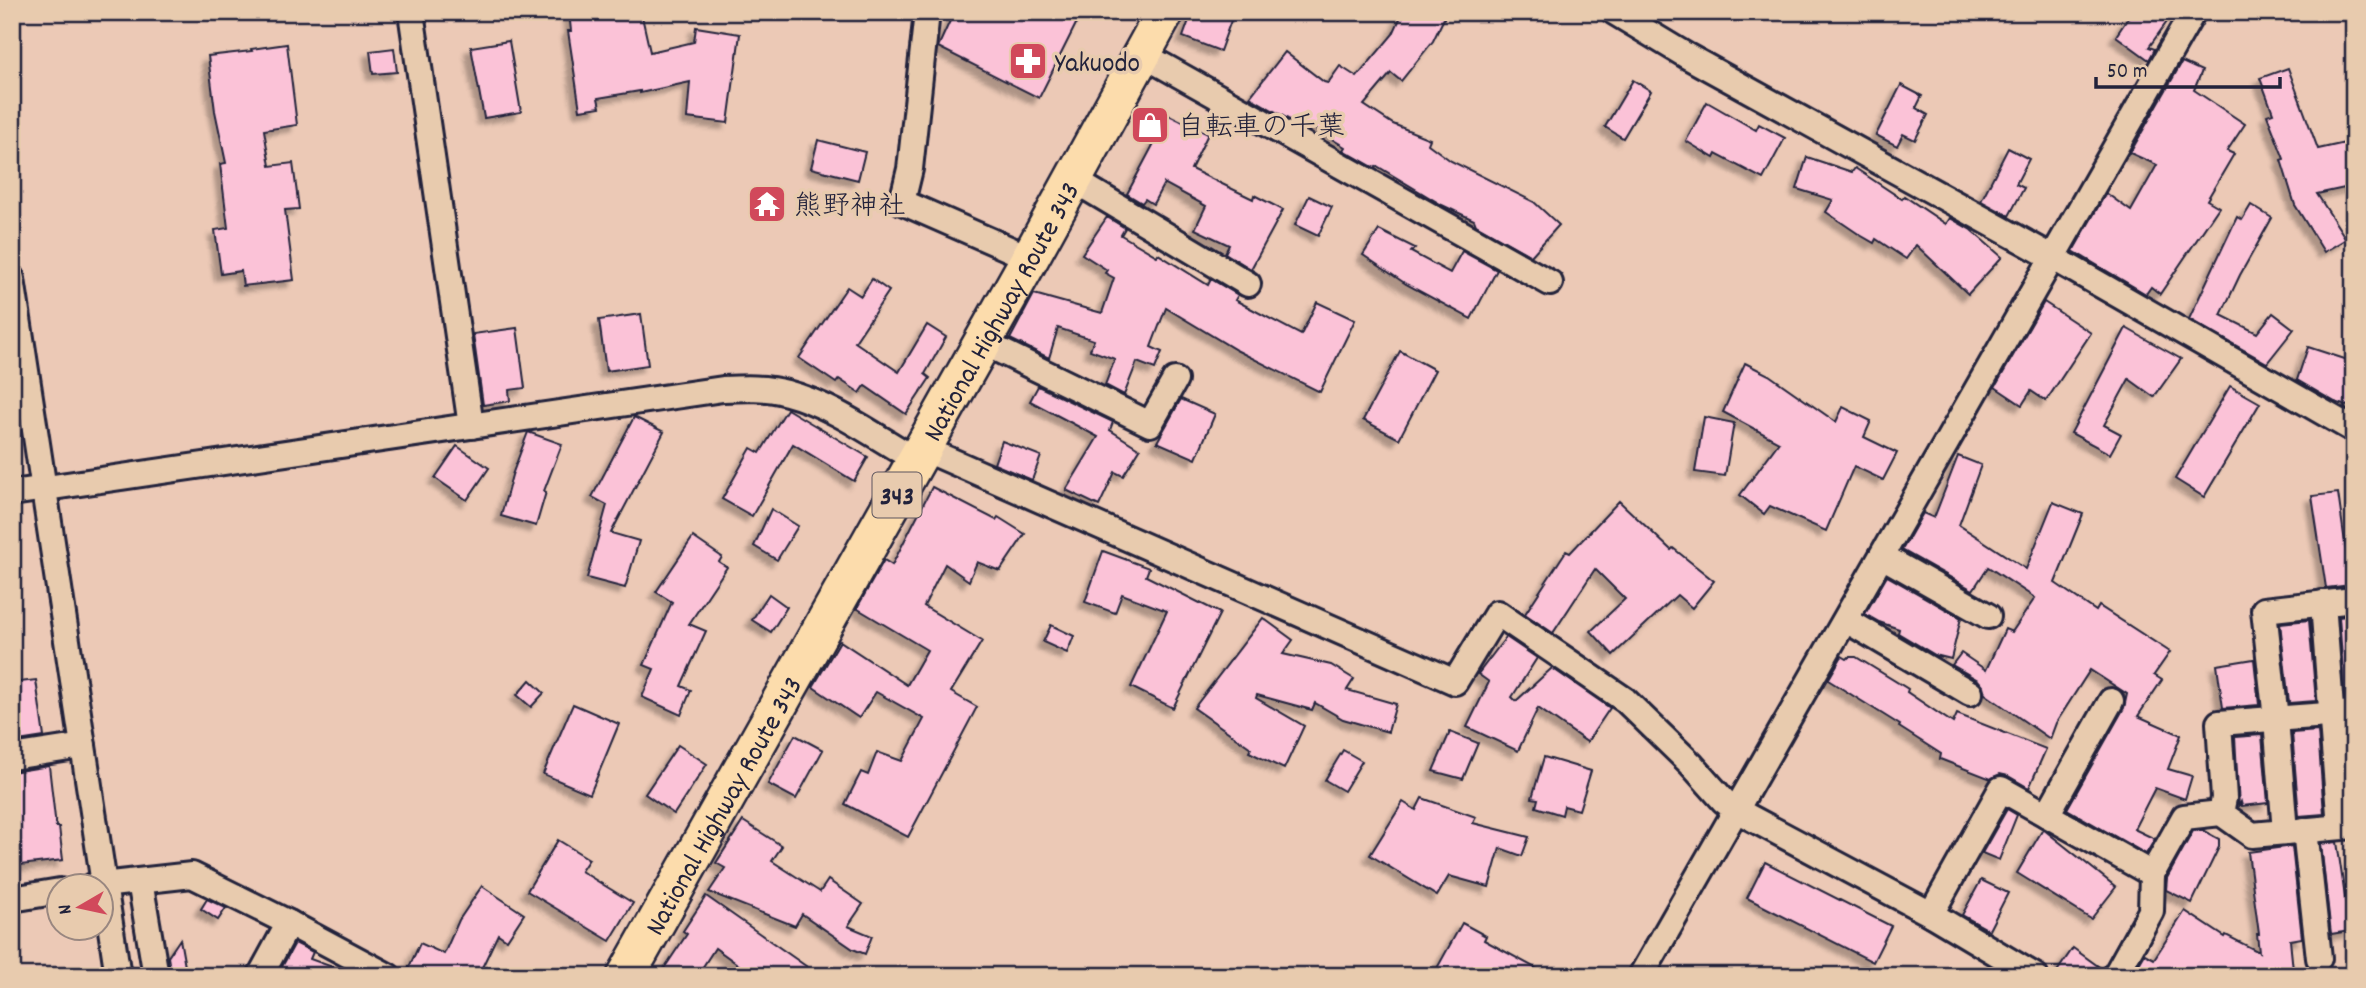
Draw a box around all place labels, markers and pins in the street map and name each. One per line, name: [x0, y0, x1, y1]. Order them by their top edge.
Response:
pharmacy icon: Yakuodo: [1007, 40, 1049, 82]
place label: Yakuodo: [1055, 46, 1140, 86]
shop icon: 自転車の千葉: [1129, 104, 1171, 146]
place label: 自転車の千葉: [1177, 110, 1345, 150]
temple icon: 熊野神社: [746, 183, 788, 225]
place label: 熊野神社: [794, 189, 906, 229]

